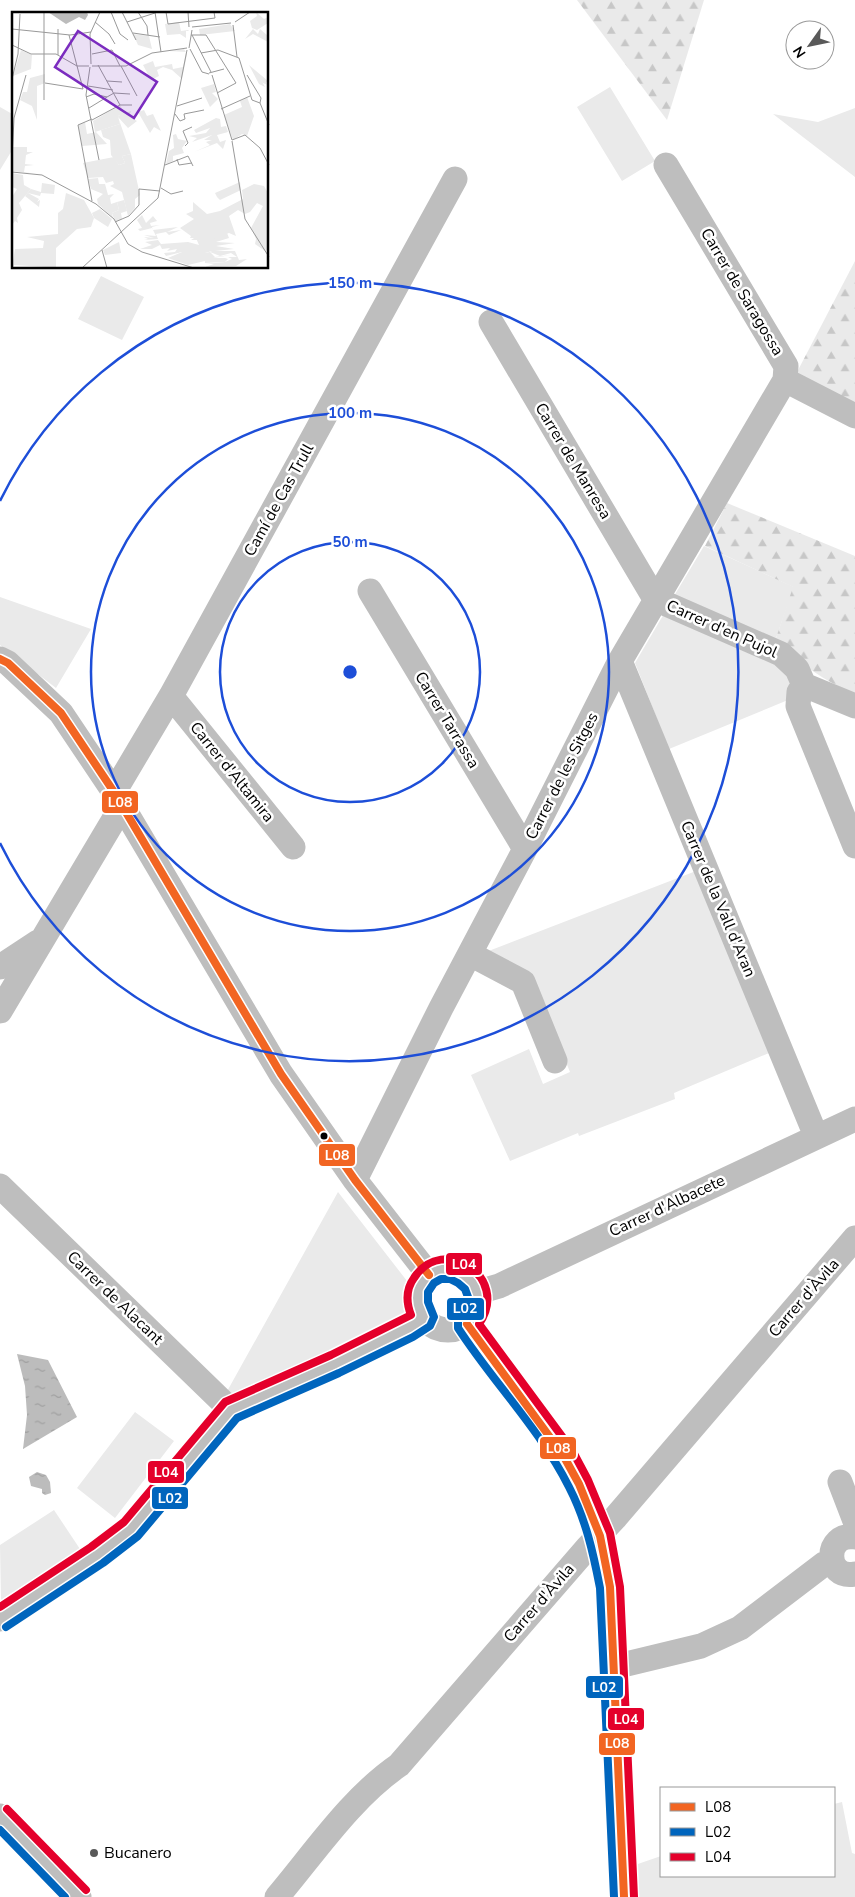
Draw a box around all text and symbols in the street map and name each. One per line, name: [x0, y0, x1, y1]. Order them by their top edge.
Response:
inset map: [12, 12, 269, 269]
north arrow: [785, 20, 835, 70]
text: N: [789, 42, 810, 61]
street label: Carrer de Saragossa: [695, 224, 789, 360]
text: 150 m: [328, 273, 372, 293]
street label: Carrer de Manresa: [530, 399, 616, 523]
text: 100 m: [328, 403, 372, 423]
street label: Camí de Cas Trull: [239, 439, 319, 560]
text: 50 m: [332, 532, 368, 552]
street label: Carrer d'en Pujol: [663, 595, 781, 663]
centre of rings: [341, 663, 359, 681]
street label: Carrer Tarrassa: [409, 667, 485, 773]
street label: Carrer de les Sitges: [520, 709, 604, 843]
street label: Carrer d'Altamira: [185, 717, 279, 827]
line badge: L08: [101, 790, 139, 814]
text: L08: [108, 793, 132, 812]
street label: Carrer de la Vall d'Aran: [675, 817, 761, 981]
unlabelled marker: [319, 1131, 329, 1141]
line badge: L08: [318, 1143, 356, 1167]
text: L08: [325, 1146, 349, 1165]
street label: Carrer d'Albacete: [605, 1169, 729, 1243]
street label: Carrer de Alacant: [62, 1246, 168, 1350]
line badge: L04: [445, 1252, 483, 1276]
street label: Carrer d'Àvila: [764, 1254, 844, 1342]
text: L04: [452, 1255, 477, 1274]
line badge: L02: [446, 1297, 485, 1321]
text: L02: [453, 1299, 477, 1318]
line badge: L08: [539, 1436, 577, 1460]
text: L08: [546, 1439, 570, 1458]
line badge: L04: [147, 1460, 185, 1484]
text: L04: [154, 1463, 179, 1482]
line badge: L02: [151, 1486, 189, 1510]
text: L02: [158, 1489, 182, 1508]
street label: Carrer d'Àvila: [499, 1559, 579, 1647]
line badge: L02: [585, 1675, 624, 1699]
text: L02: [592, 1678, 616, 1697]
line badge: L04: [607, 1707, 645, 1731]
text: L04: [614, 1710, 639, 1729]
line badge: L08: [598, 1732, 636, 1756]
text: L08: [605, 1734, 629, 1753]
legend: [660, 1787, 835, 1877]
text: L08: [705, 1797, 731, 1817]
text: L02: [705, 1822, 731, 1842]
place label: Bucanero: [104, 1842, 172, 1864]
marker: Bucanero: [88, 1847, 100, 1859]
text: L04: [705, 1847, 731, 1867]

